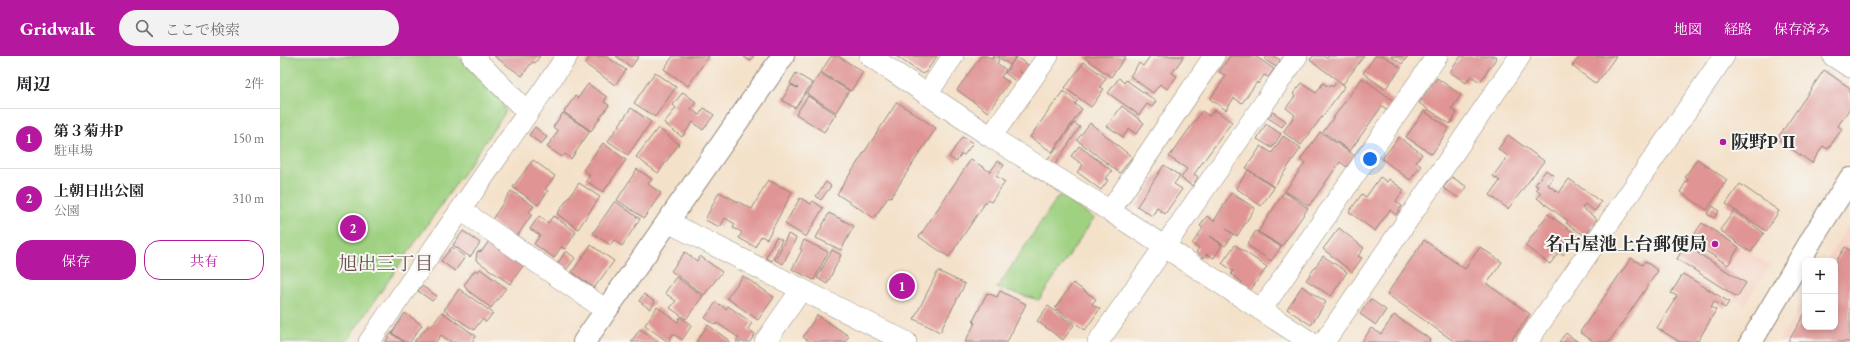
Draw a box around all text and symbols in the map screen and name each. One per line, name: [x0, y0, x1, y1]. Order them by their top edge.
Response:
search box: [119, 10, 399, 46]
text: Gridwalk: [20, 16, 95, 41]
icon: search: [133, 17, 155, 39]
text: ここで検索: [165, 20, 240, 39]
text: 地図: [1674, 20, 1702, 38]
text: 経路: [1724, 20, 1752, 38]
text: 保存済み: [1774, 20, 1830, 38]
text: 周辺: [16, 73, 50, 95]
text: 2件: [245, 75, 264, 92]
text: 第３菊井P: [54, 121, 123, 140]
text: 1: [26, 130, 32, 147]
text: 150 m: [233, 130, 264, 147]
place label: 阪野P Ⅱ: [1731, 130, 1795, 153]
marker: 阪野P Ⅱ: [1718, 137, 1728, 147]
text: 駐車場: [54, 142, 93, 159]
your location: [1360, 149, 1380, 169]
text: 上朝日出公園: [54, 181, 144, 200]
text: 2: [26, 190, 32, 207]
text: 310 m: [233, 190, 264, 207]
text: 公園: [54, 202, 80, 219]
pin: 2: [340, 213, 366, 243]
place label: 名古屋池上台郵便局: [1545, 232, 1707, 255]
marker: 名古屋池上台郵便局: [1710, 239, 1720, 249]
button: 保存: [16, 240, 136, 280]
button: 共有: [144, 240, 264, 280]
district label: 旭出三丁目: [338, 251, 434, 276]
map controls: [1802, 258, 1838, 330]
button: +: [1802, 258, 1838, 294]
pin: 1: [889, 271, 915, 301]
button: −: [1802, 294, 1838, 330]

